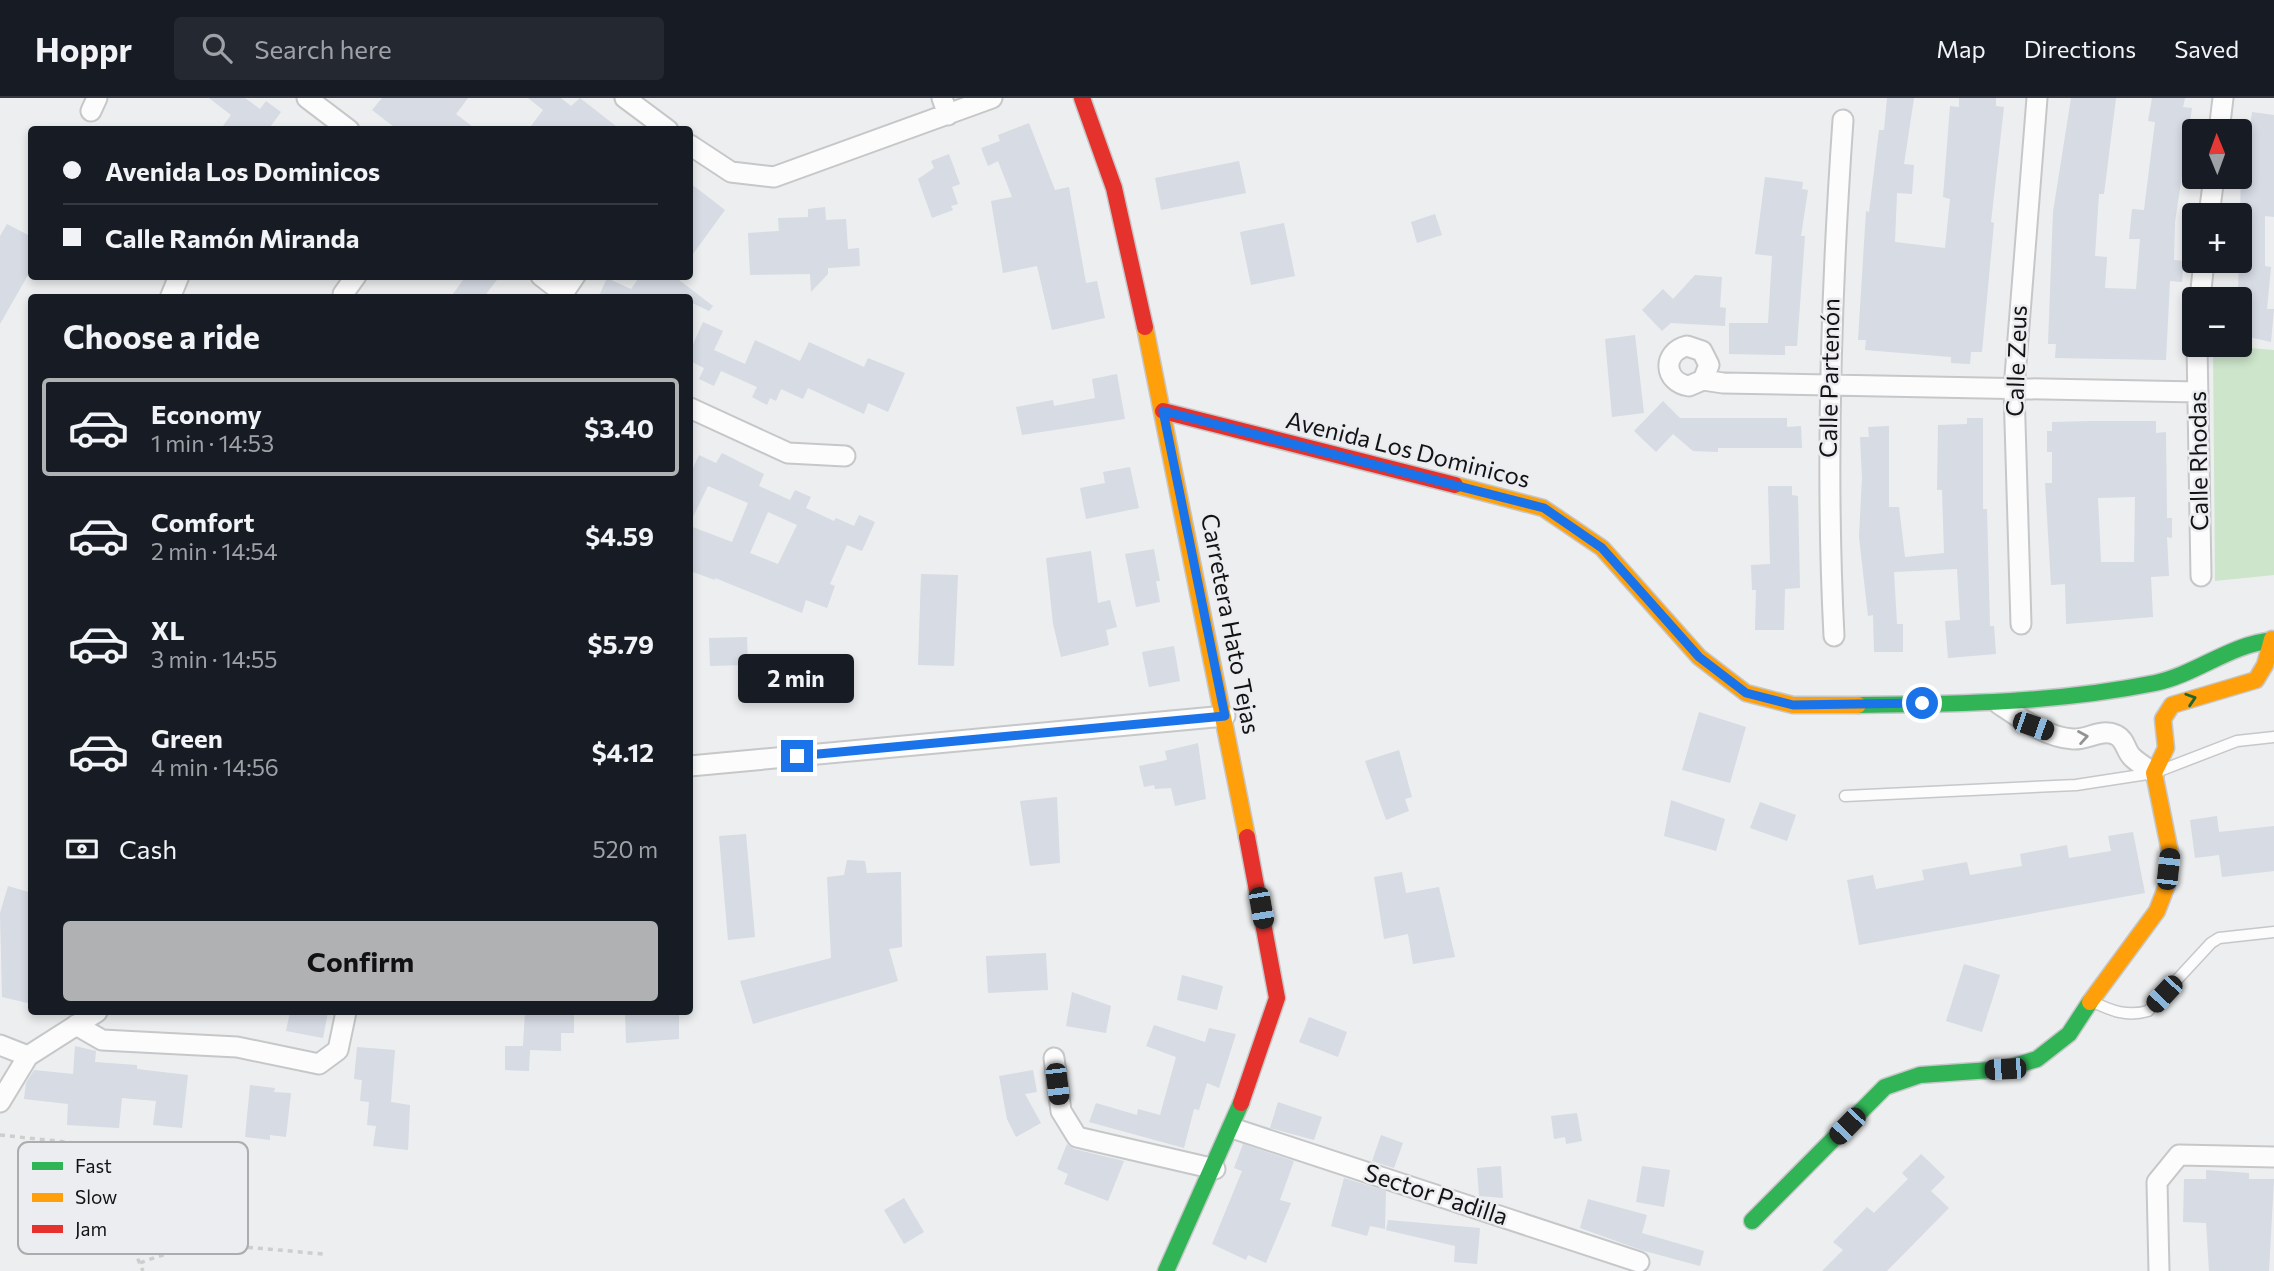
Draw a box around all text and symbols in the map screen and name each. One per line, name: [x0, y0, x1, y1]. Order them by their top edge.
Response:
search box: [174, 17, 664, 80]
text: Hoppr: [35, 28, 132, 69]
icon: search: [198, 29, 236, 67]
text: Search here: [254, 33, 392, 64]
text: Map: [1936, 34, 1986, 63]
text: Directions: [2024, 34, 2136, 63]
text: Saved: [2174, 34, 2239, 63]
north arrow: [2182, 119, 2252, 189]
map controls: [2182, 119, 2252, 357]
text: Avenida Los Dominicos: [105, 155, 380, 186]
button: +: [2182, 203, 2252, 273]
text: Calle Ramón Miranda: [105, 222, 359, 253]
button: −: [2182, 287, 2252, 357]
street label: Calle Partenón: [1813, 298, 1844, 458]
street label: Calle Zeus: [1999, 305, 2032, 417]
text: Choose a ride: [63, 316, 260, 356]
street label: Calle Rhodas: [2182, 391, 2213, 531]
icon: car: [67, 396, 130, 459]
text: Economy: [151, 398, 262, 429]
street label: Avenida Los Dominicos: [1283, 404, 1533, 493]
text: $3.40: [584, 412, 654, 443]
text: 1 min · 14:53: [151, 429, 274, 457]
icon: car: [67, 504, 130, 567]
text: Comfort: [151, 506, 254, 537]
street label: Carretera Hato Tejas: [1196, 511, 1267, 736]
text: $4.59: [585, 520, 654, 551]
text: 2 min · 14:54: [151, 537, 278, 565]
icon: car: [67, 612, 130, 675]
text: XL: [151, 614, 185, 645]
text: $5.79: [587, 628, 654, 659]
text: 3 min · 14:55: [151, 645, 277, 673]
callout: 2 min: [739, 654, 855, 704]
text: 2 min: [767, 664, 825, 692]
route start: [1906, 687, 1938, 719]
one-way arrow: [2184, 693, 2196, 707]
car: [2010, 709, 2057, 743]
icon: car: [67, 720, 130, 783]
text: Green: [151, 722, 223, 753]
one-way arrow: [2077, 730, 2089, 745]
text: $4.12: [592, 736, 654, 767]
route end: [781, 740, 813, 772]
text: 4 min · 14:56: [151, 753, 279, 781]
icon: cash: [63, 830, 101, 868]
text: Cash: [119, 833, 177, 864]
text: 520 m: [593, 835, 658, 863]
car: [2156, 847, 2181, 891]
car: [1248, 885, 1275, 931]
button: Confirm: [63, 921, 658, 1001]
car: [2142, 971, 2187, 1017]
car: [1984, 1057, 2027, 1081]
car: [1045, 1062, 1070, 1106]
car: [1825, 1104, 1870, 1148]
legend: [18, 1142, 248, 1254]
text: Fast: [75, 1154, 112, 1177]
street label: Sector Padilla: [1361, 1157, 1512, 1230]
text: Slow: [75, 1185, 117, 1208]
text: Jam: [75, 1217, 107, 1240]

